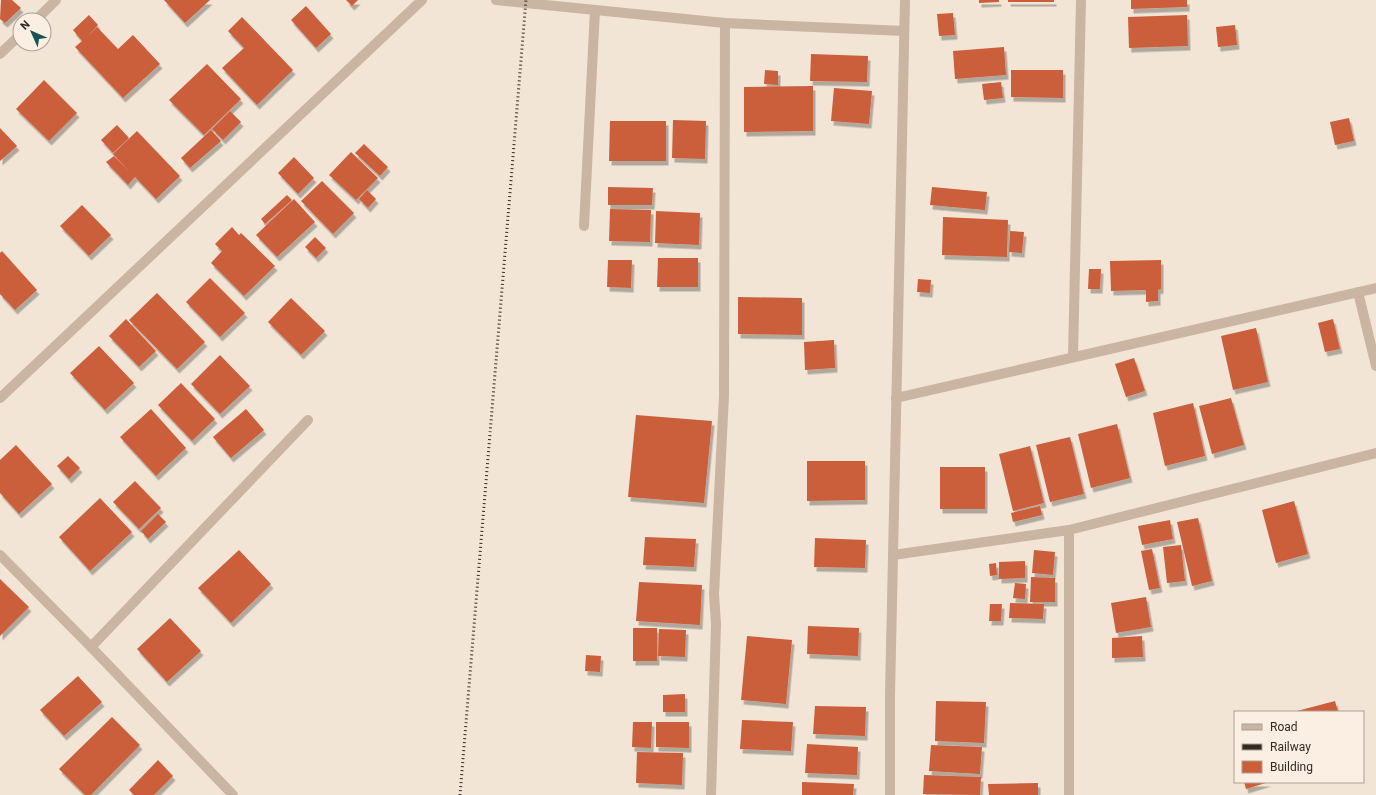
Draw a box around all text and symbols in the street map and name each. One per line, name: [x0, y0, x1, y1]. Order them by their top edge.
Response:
north arrow: [12, 12, 52, 52]
text: N: [18, 18, 33, 33]
legend: [1234, 711, 1364, 783]
text: Road: [1270, 720, 1298, 734]
text: Railway: [1270, 740, 1311, 754]
text: Building: [1270, 760, 1313, 774]

